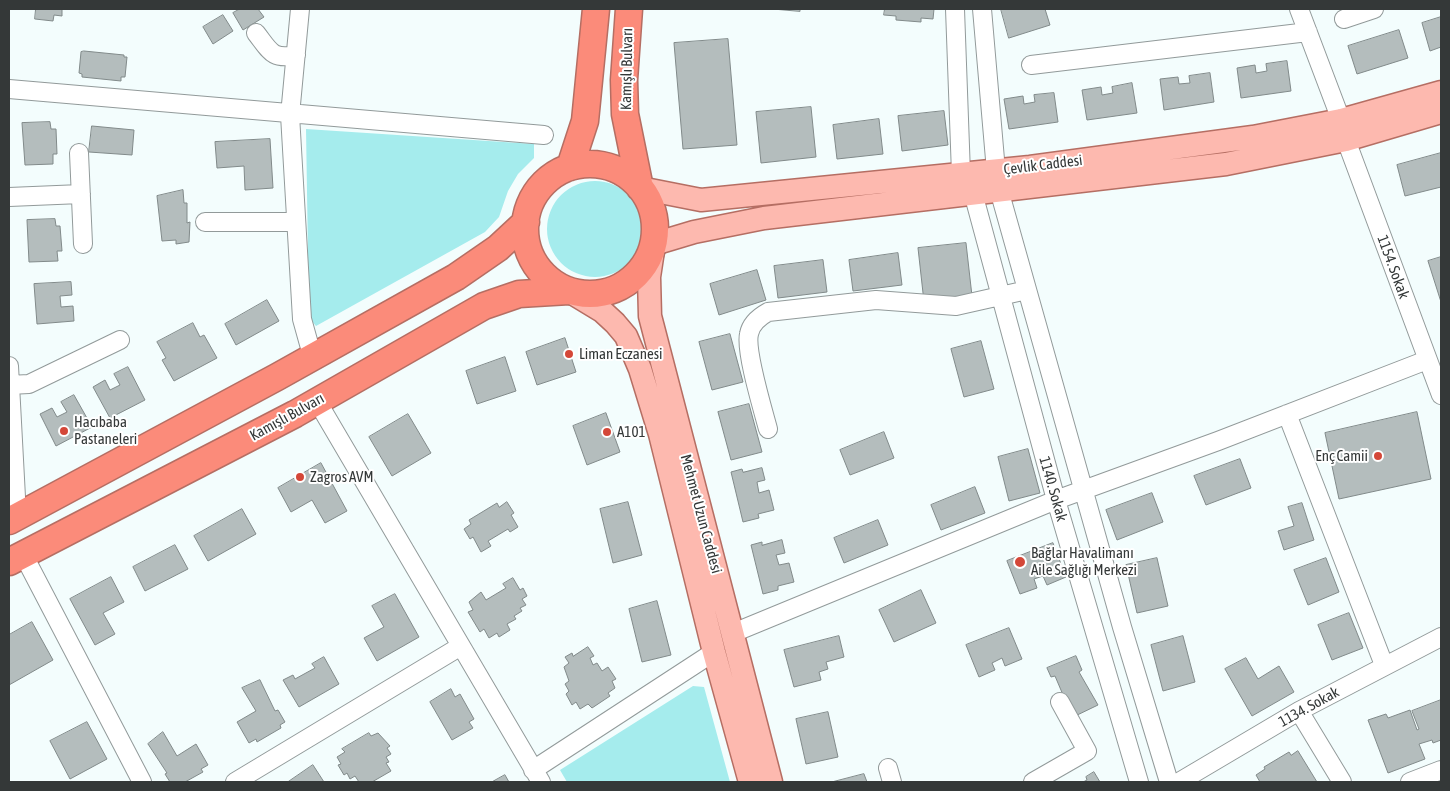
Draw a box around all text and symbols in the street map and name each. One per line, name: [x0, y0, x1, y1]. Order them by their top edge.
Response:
street label: Kamışlı Bulvarı: [617, 28, 637, 110]
street label: Çevlik Caddesi: [1003, 151, 1083, 179]
street label: 1154. Sokak: [1373, 233, 1413, 301]
place label: Liman Eczanesi: [579, 345, 663, 363]
marker: Liman Eczanesi: [563, 348, 575, 360]
street label: Kamışlı Bulvarı: [247, 389, 327, 445]
place label: Hacıbaba Pastaneleri: [74, 413, 137, 448]
place label: A101: [617, 423, 645, 441]
marker: Hacıbaba Pastaneleri: [58, 425, 70, 437]
marker: A101: [601, 426, 613, 438]
place label: Enç Camii: [1315, 447, 1368, 465]
marker: Enç Camii: [1372, 450, 1384, 462]
street label: Mehmet Uzun Caddesi: [676, 453, 726, 575]
street label: 1140. Sokak: [1035, 455, 1071, 523]
place label: Zagros AVM: [310, 468, 373, 486]
marker: Zagros AVM: [294, 471, 306, 483]
place label: Bağlar Havalimanı Aile Sağlığı Merkezi: [1031, 544, 1137, 579]
marker: Bağlar Havalimanı Aile Sağlığı Merkezi: [1013, 555, 1027, 569]
street label: 1134. Sokak: [1276, 683, 1342, 731]

